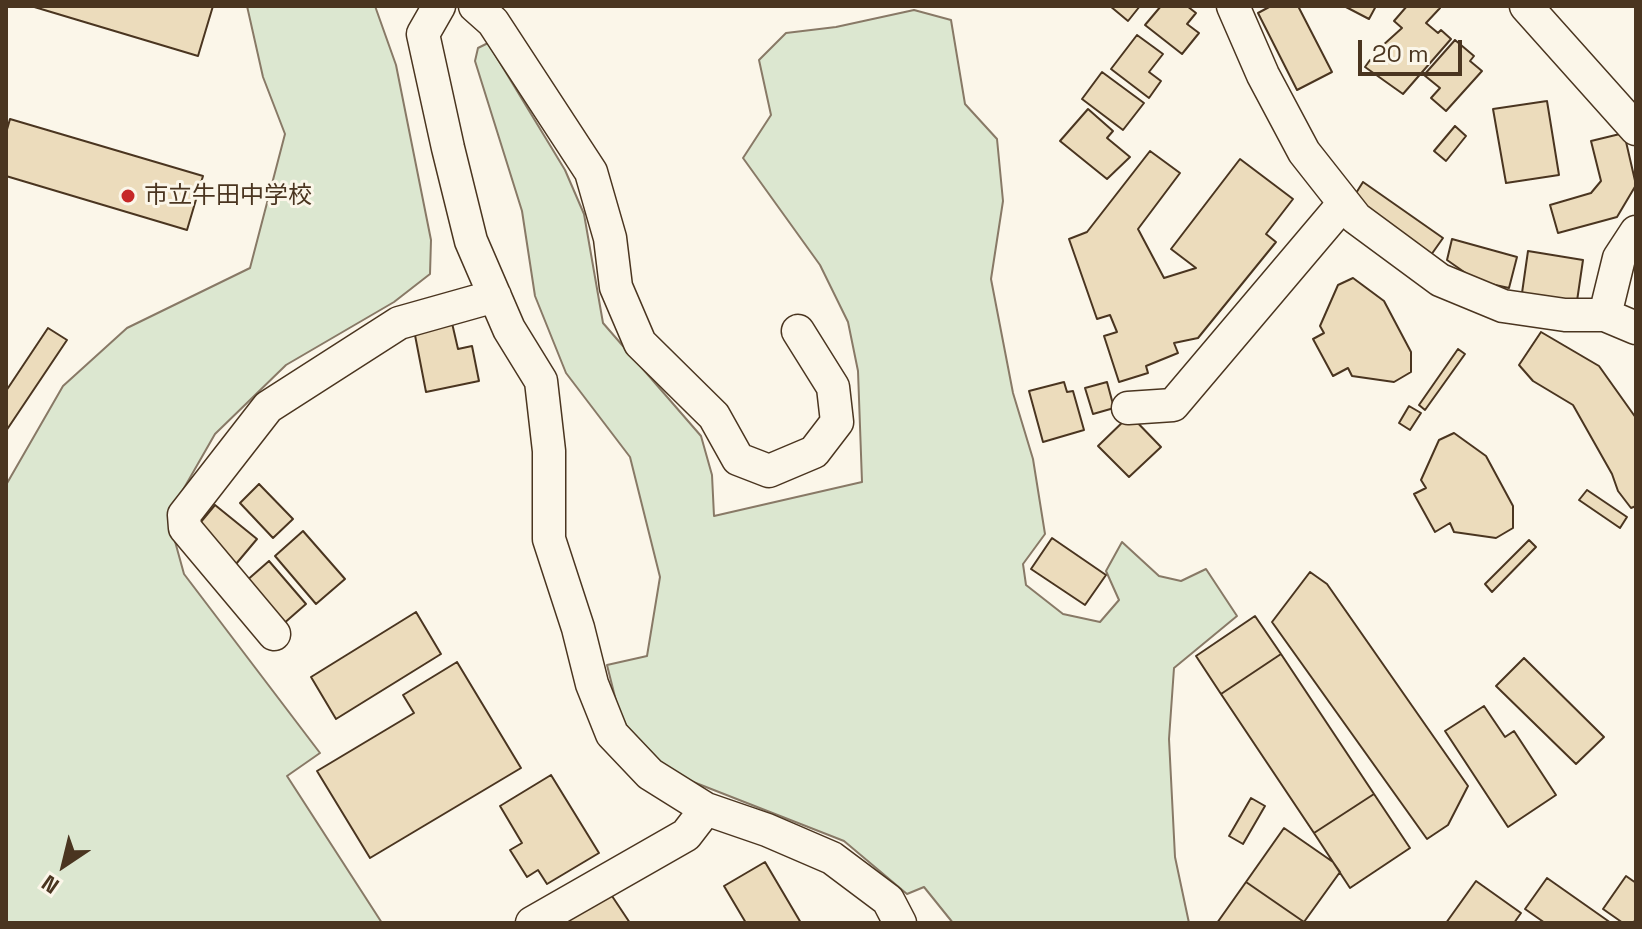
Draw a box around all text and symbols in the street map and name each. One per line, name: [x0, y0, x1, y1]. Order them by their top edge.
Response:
scale bar: [1362, 24, 1466, 74]
text: 20 m: [1372, 38, 1429, 69]
place label: 市立牛田中学校: [144, 182, 312, 210]
marker: 市立牛田中学校: [119, 187, 137, 205]
north arrow: [24, 825, 104, 905]
text: N: [36, 869, 64, 900]

